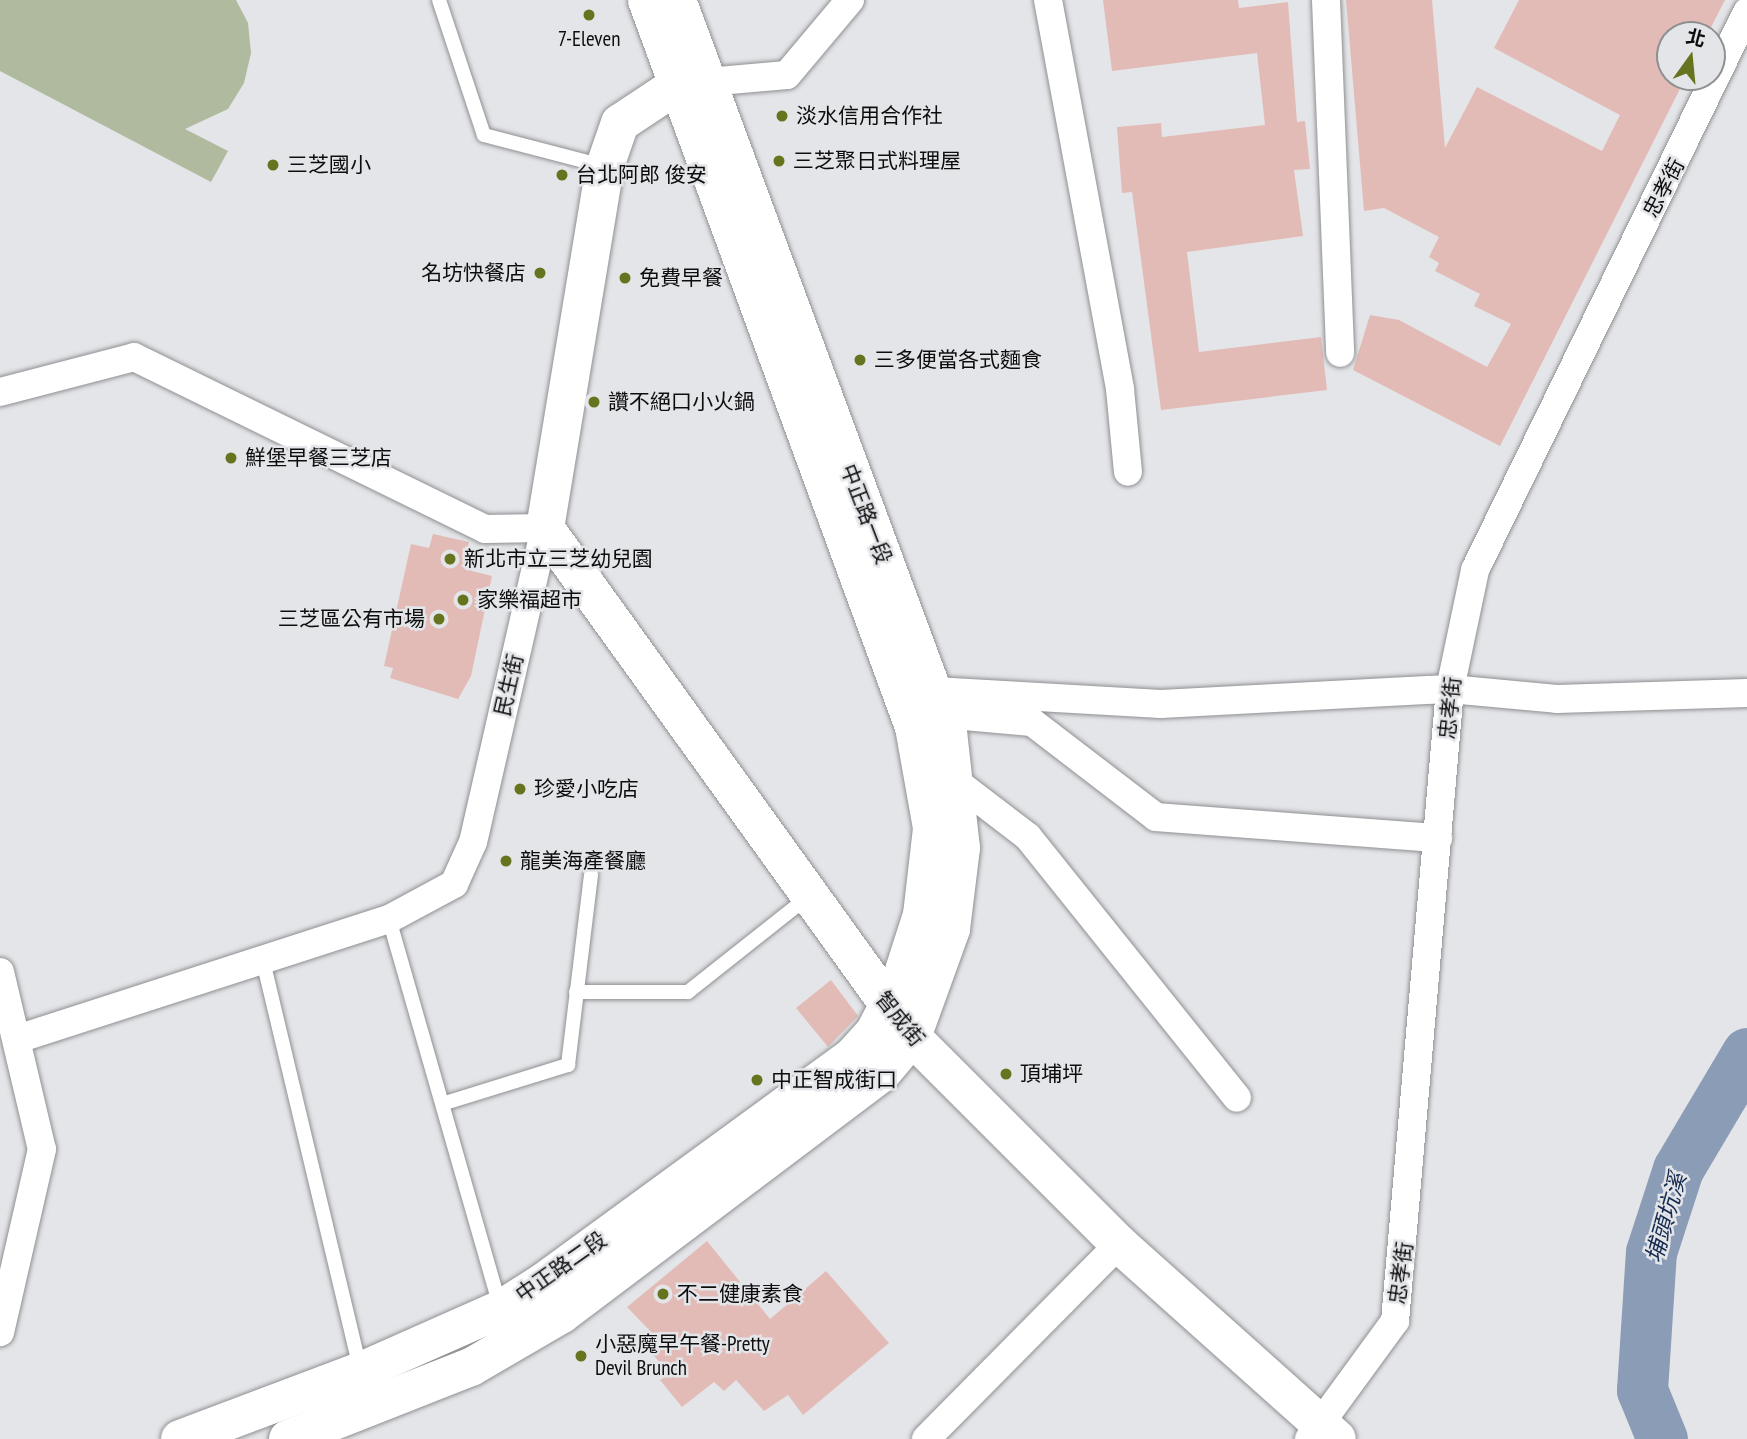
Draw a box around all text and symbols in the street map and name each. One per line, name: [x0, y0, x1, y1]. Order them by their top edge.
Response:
marker: 7-Eleven: [581, 7, 597, 23]
north arrow: [1656, 21, 1726, 91]
text: 北: [1684, 24, 1708, 52]
place label: 7-Eleven: [558, 26, 620, 52]
place label: 淡水信用合作社: [796, 103, 943, 129]
marker: 淡水信用合作社: [774, 108, 790, 124]
place label: 三芝聚日式料理屋: [793, 148, 961, 174]
place label: 三芝國小: [287, 152, 371, 178]
marker: 三芝聚日式料理屋: [771, 153, 787, 169]
street label: 忠孝街: [1638, 154, 1690, 222]
marker: 三芝國小: [265, 157, 281, 173]
place label: 台北阿郎 俊安: [576, 162, 706, 188]
marker: 台北阿郎 俊安: [554, 167, 570, 183]
place label: 名坊快餐店: [421, 260, 526, 286]
marker: 名坊快餐店: [532, 265, 548, 281]
place label: 免費早餐: [639, 265, 723, 291]
marker: 免費早餐: [617, 270, 633, 286]
place label: 三多便當各式麵食: [874, 347, 1042, 373]
marker: 三多便當各式麵食: [852, 352, 868, 368]
place label: 讚不絕口小火鍋: [608, 389, 755, 415]
marker: 讚不絕口小火鍋: [586, 394, 602, 410]
place label: 鮮堡早餐三芝店: [245, 445, 392, 471]
marker: 鮮堡早餐三芝店: [223, 450, 239, 466]
street label: 中正路一段: [835, 460, 897, 568]
place label: 新北市立三芝幼兒園: [464, 546, 653, 572]
marker: 新北市立三芝幼兒園: [442, 551, 458, 567]
place label: 家樂福超市: [477, 587, 582, 613]
marker: 家樂福超市: [455, 592, 471, 608]
place label: 三芝區公有市場: [278, 606, 425, 632]
marker: 三芝區公有市場: [431, 611, 447, 627]
street label: 民生街: [490, 651, 528, 719]
street label: 忠孝街: [1434, 675, 1466, 741]
place label: 珍愛小吃店: [534, 776, 639, 802]
marker: 珍愛小吃店: [512, 781, 528, 797]
place label: 龍美海產餐廳: [520, 848, 646, 874]
marker: 龍美海產餐廳: [498, 853, 514, 869]
street label: 智成街: [870, 987, 930, 1051]
place label: 頂埔坪: [1020, 1061, 1083, 1087]
marker: 頂埔坪: [998, 1066, 1014, 1082]
place label: 中正智成街口: [771, 1067, 897, 1093]
marker: 中正智成街口: [749, 1072, 765, 1088]
water label: 埔頭坑溪: [1640, 1170, 1692, 1266]
street label: 中正路二段: [511, 1227, 611, 1307]
street label: 忠孝街: [1384, 1240, 1418, 1306]
place label: 不二健康素食: [677, 1281, 803, 1307]
marker: 不二健康素食: [655, 1286, 671, 1302]
place label: 小惡魔早午餐-Pretty Devil Brunch: [595, 1331, 770, 1381]
marker: 小惡魔早午餐-Pretty Devil Brunch: [573, 1348, 589, 1364]

